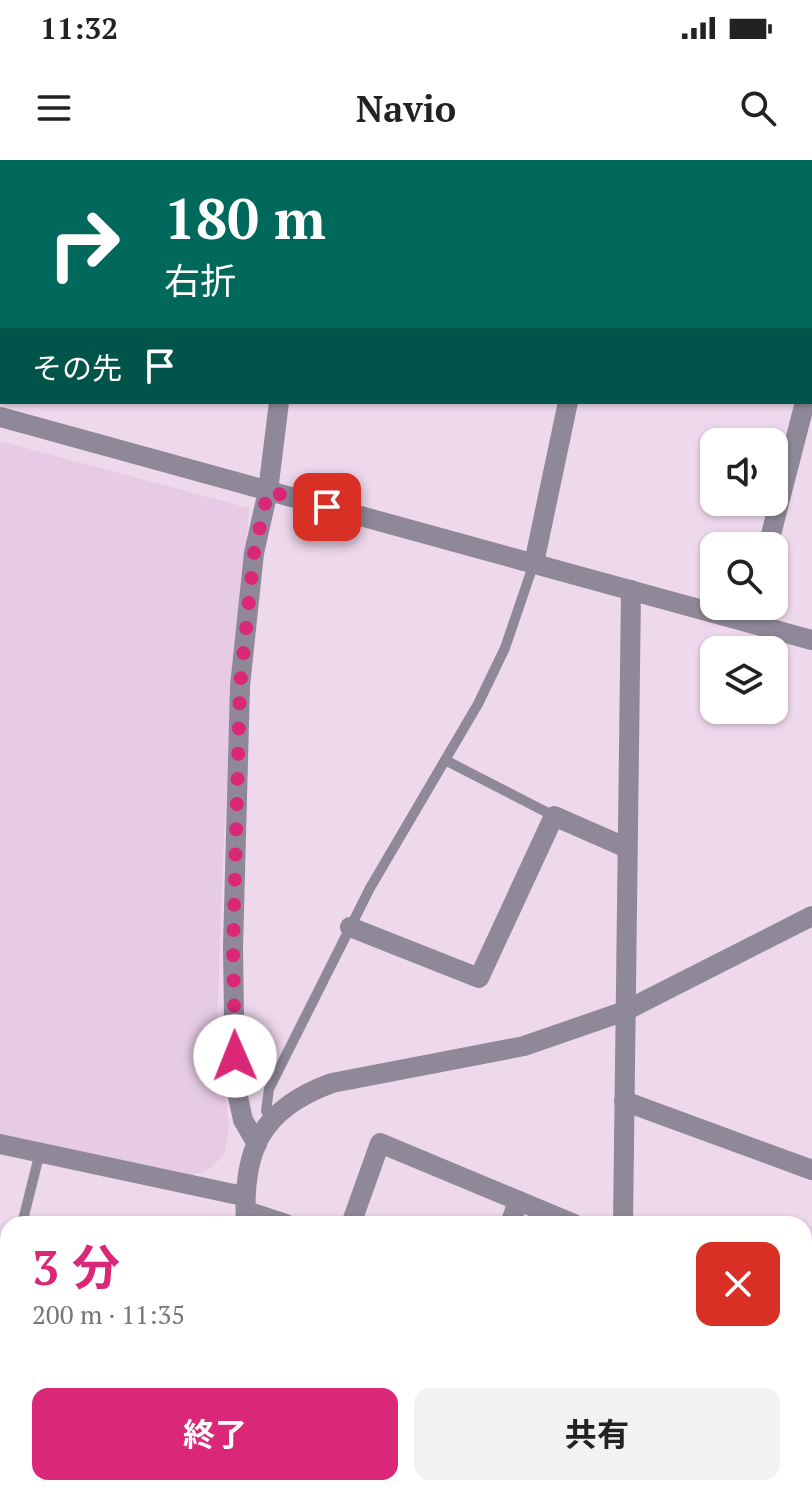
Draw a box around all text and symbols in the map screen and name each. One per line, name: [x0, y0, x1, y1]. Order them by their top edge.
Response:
text: 11:32: [40, 8, 118, 48]
text: Navio: [356, 85, 456, 132]
icon: menu: [32, 86, 76, 130]
icon: search: [736, 86, 780, 130]
text: 180 m: [164, 181, 326, 255]
icon: right: [32, 192, 136, 296]
text: 右折: [164, 257, 236, 304]
icon: arrive: [138, 344, 182, 388]
text: その先: [32, 348, 122, 388]
map controls: [700, 428, 788, 724]
button: sound: [700, 428, 788, 516]
pin: [293, 473, 361, 541]
icon: arrive: [305, 485, 349, 529]
button: search: [700, 532, 788, 620]
button: layers: [700, 636, 788, 724]
position arrow: [193, 1014, 277, 1098]
text: 3 分: [32, 1235, 120, 1299]
button: close: [696, 1242, 780, 1326]
text: 200 m · 11:35: [32, 1297, 185, 1331]
button: 終了: [32, 1388, 398, 1480]
button: 共有: [414, 1388, 780, 1480]

